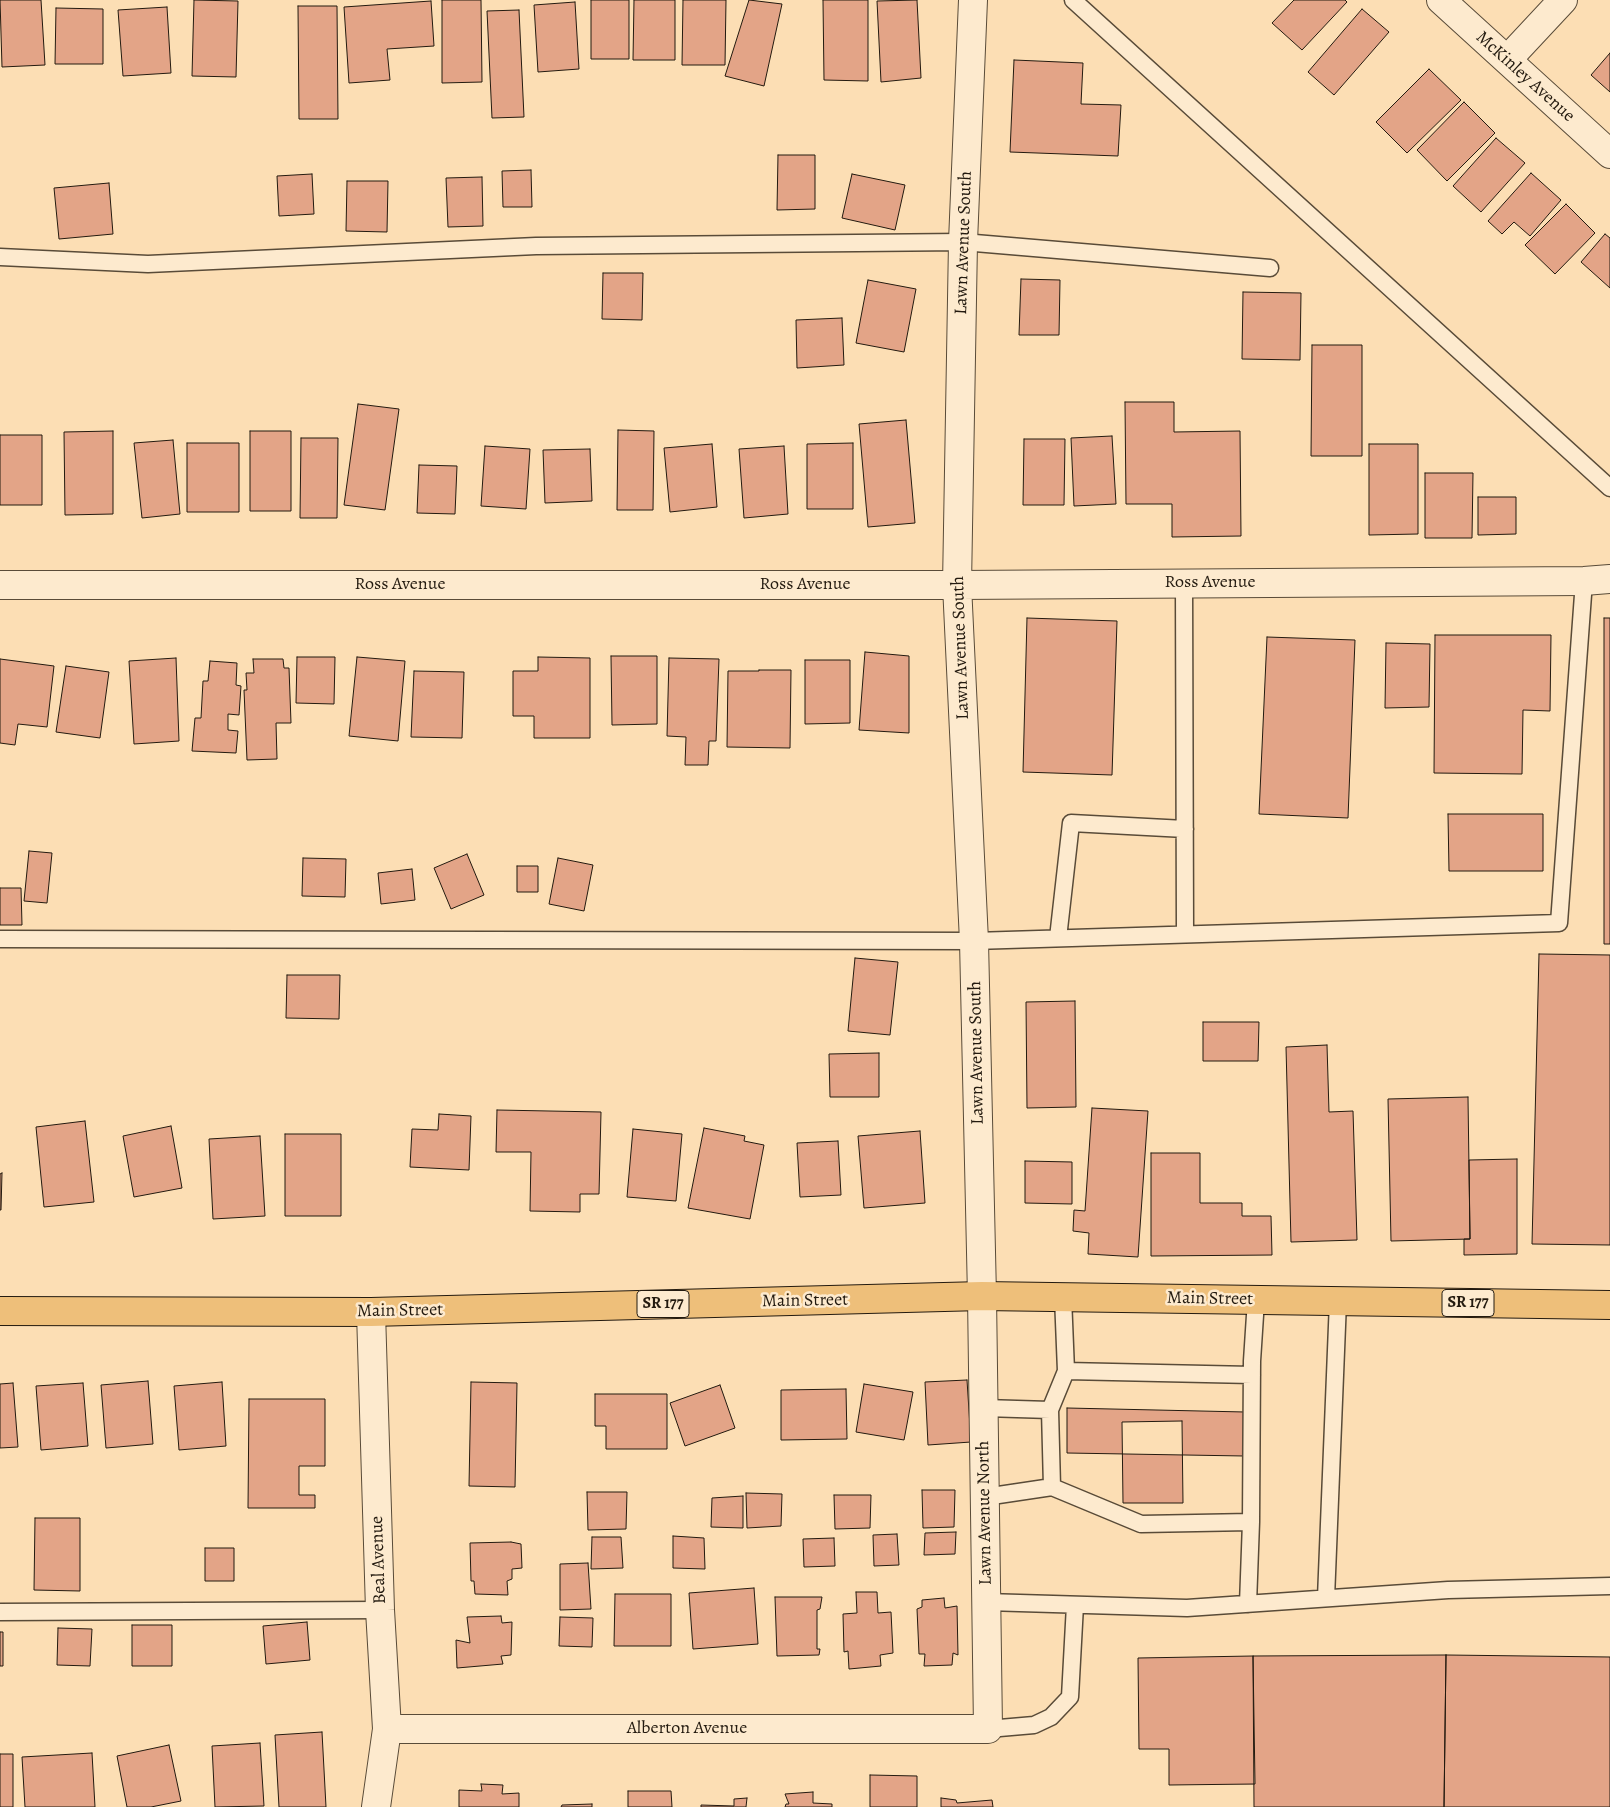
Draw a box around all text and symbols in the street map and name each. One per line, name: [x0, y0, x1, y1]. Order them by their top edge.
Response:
street label: McKinley Avenue: [1471, 27, 1579, 127]
street label: Lawn Avenue South: [951, 171, 977, 315]
street label: Ross Avenue: [1164, 572, 1256, 594]
street label: Ross Avenue: [354, 574, 446, 596]
street label: Ross Avenue: [759, 574, 851, 596]
street label: Lawn Avenue South: [948, 576, 974, 720]
street label: Lawn Avenue South: [965, 981, 989, 1125]
street label: Main Street: [1167, 1287, 1253, 1311]
street label: Main Street: [762, 1289, 848, 1313]
road number: SR 177: [637, 1290, 689, 1318]
road number: SR 177: [1442, 1290, 1494, 1316]
street label: Main Street: [357, 1299, 443, 1323]
street label: Lawn Avenue North: [973, 1441, 997, 1585]
street label: Beal Avenue: [367, 1515, 391, 1605]
street label: Alberton Avenue: [627, 1718, 747, 1740]

